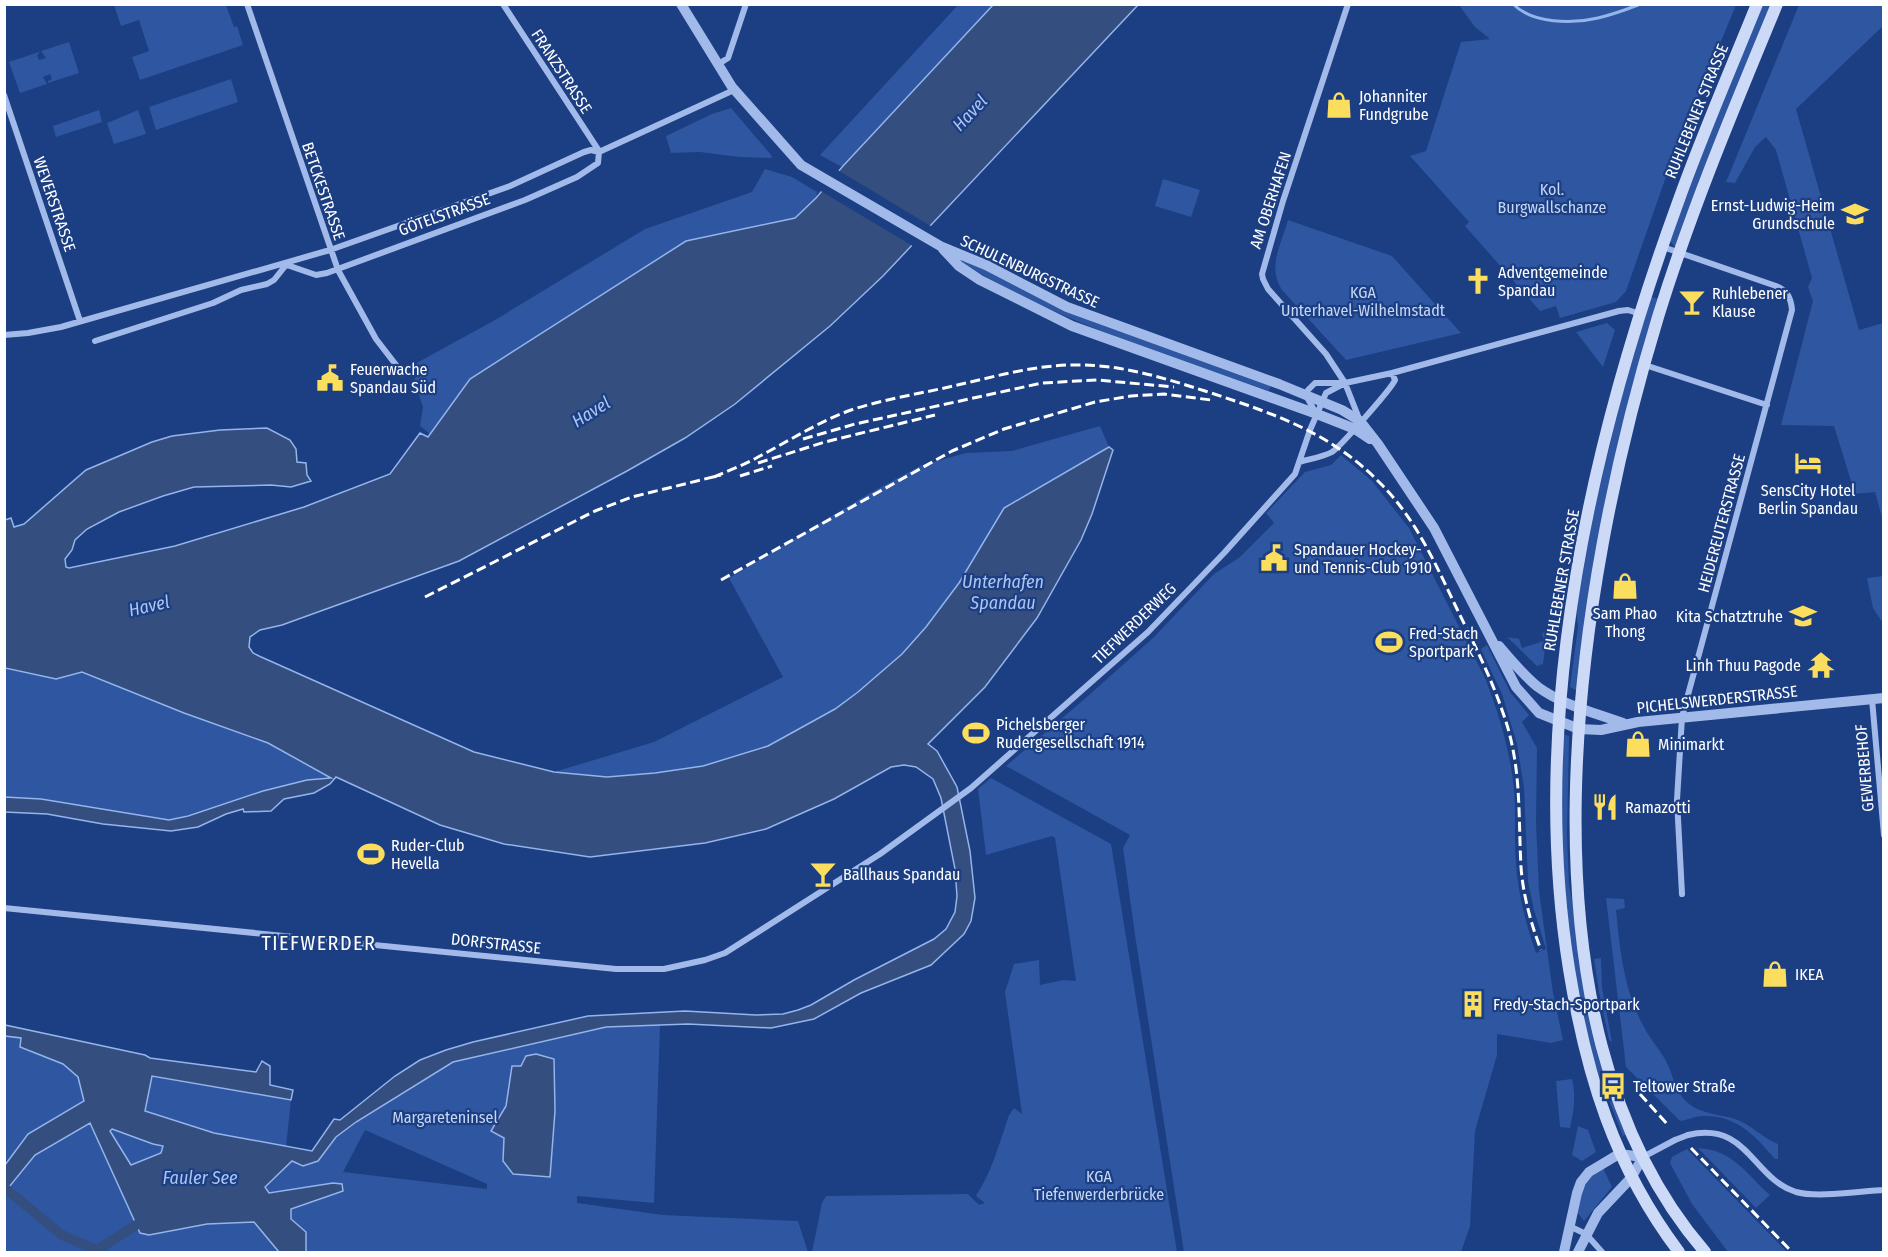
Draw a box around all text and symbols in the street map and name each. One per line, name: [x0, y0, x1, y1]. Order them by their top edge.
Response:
street label: FRANZSTRASSE: [527, 26, 596, 117]
street label: RUHLEBENER STRASSE: [1661, 41, 1732, 181]
place label: Johanniter Fundgrube: [1359, 87, 1429, 124]
water label: Havel: [948, 90, 992, 136]
shop icon: Johanniter Fundgrube: [1324, 90, 1354, 120]
street label: BETCKESTRASSE: [298, 140, 349, 243]
street label: AM OBERHAFEN: [1246, 149, 1295, 251]
street label: WEVERSTRASSE: [29, 154, 80, 254]
park label: Kol. Burgwallschanze: [1498, 180, 1607, 217]
street label: GÖTELSTRASSE: [396, 189, 492, 240]
place label: Ernst-Ludwig-Heim Grundschule: [1711, 196, 1835, 233]
school or university icon: Ernst-Ludwig-Heim Grundschule: [1840, 199, 1870, 229]
street label: SCHULENBURGSTRASSE: [957, 231, 1102, 312]
place label: Adventgemeinde Spandau: [1498, 263, 1608, 300]
church icon: Adventgemeinde Spandau: [1463, 266, 1493, 296]
park label: KGA Unterhavel-Wilhelmstadt: [1281, 283, 1446, 320]
place label: Ruhlebener Klause: [1712, 284, 1788, 321]
bar icon: Ruhlebener Klause: [1677, 287, 1707, 317]
place label: Feuerwache Spandau Süd: [350, 360, 436, 397]
public building icon: Feuerwache Spandau Süd: [315, 363, 345, 393]
water label: Havel: [568, 392, 615, 432]
hotel icon: SensCity Hotel Berlin Spandau: [1793, 448, 1823, 478]
street label: HEIDEREUTERSTRASSE: [1694, 452, 1749, 594]
place label: SensCity Hotel Berlin Spandau: [1758, 481, 1858, 518]
street label: RUHLEBENER STRASSE: [1540, 508, 1583, 652]
place label: Spandauer Hockey- und Tennis-Club 1910: [1294, 540, 1432, 577]
public building icon: Spandauer Hockey- und Tennis-Club 1910: [1259, 543, 1289, 573]
water label: Unterhafen Spandau: [962, 571, 1044, 614]
shop icon: Sam Phao Thong: [1610, 571, 1640, 601]
street label: TIEFWERDERWEG: [1089, 579, 1180, 668]
water label: Havel: [126, 591, 172, 621]
school or university icon: Kita Schatztruhe: [1788, 601, 1818, 631]
place label: Sam Phao Thong: [1593, 604, 1657, 641]
place label: Kita Schatztruhe: [1676, 607, 1783, 626]
place label: Fred-Stach Sportpark: [1409, 624, 1479, 661]
sports icon: Fred-Stach Sportpark: [1374, 627, 1404, 657]
temple icon: Linh Thuu Pagode: [1806, 650, 1836, 680]
place label: Linh Thuu Pagode: [1686, 656, 1801, 675]
street label: PICHELSWERDERSTRASSE: [1636, 682, 1798, 717]
place label: Pichelsberger Rudergesellschaft 1914: [996, 715, 1145, 752]
sports icon: Pichelsberger Rudergesellschaft 1914: [961, 718, 991, 748]
street label: GEWERBEHOF: [1851, 723, 1878, 813]
shop icon: Minimarkt: [1623, 729, 1653, 759]
place label: Minimarkt: [1658, 735, 1725, 754]
restaurant icon: Ramazotti: [1590, 792, 1620, 822]
place label: Ramazotti: [1625, 798, 1691, 817]
place label: Ruder-Club Hevella: [391, 836, 465, 873]
sports icon: Ruder-Club Hevella: [356, 839, 386, 869]
bar icon: Ballhaus Spandau: [808, 859, 838, 889]
place label: Ballhaus Spandau: [843, 865, 960, 884]
street label: DORFSTRASSE: [450, 929, 542, 958]
district label: TIEFWERDER: [262, 931, 376, 955]
shop icon: IKEA: [1760, 959, 1790, 989]
place label: IKEA: [1795, 965, 1824, 984]
building icon: Fredy-Stach-Sportpark: [1458, 989, 1488, 1019]
place label: Fredy-Stach-Sportpark: [1493, 995, 1640, 1014]
bus stop icon: Teltower Straße: [1598, 1071, 1628, 1101]
place label: Teltower Straße: [1633, 1077, 1735, 1096]
park label: Margareteninsel: [392, 1108, 498, 1127]
water label: Fauler See: [162, 1167, 238, 1189]
park label: KGA Tiefenwerderbrücke: [1034, 1167, 1164, 1204]

